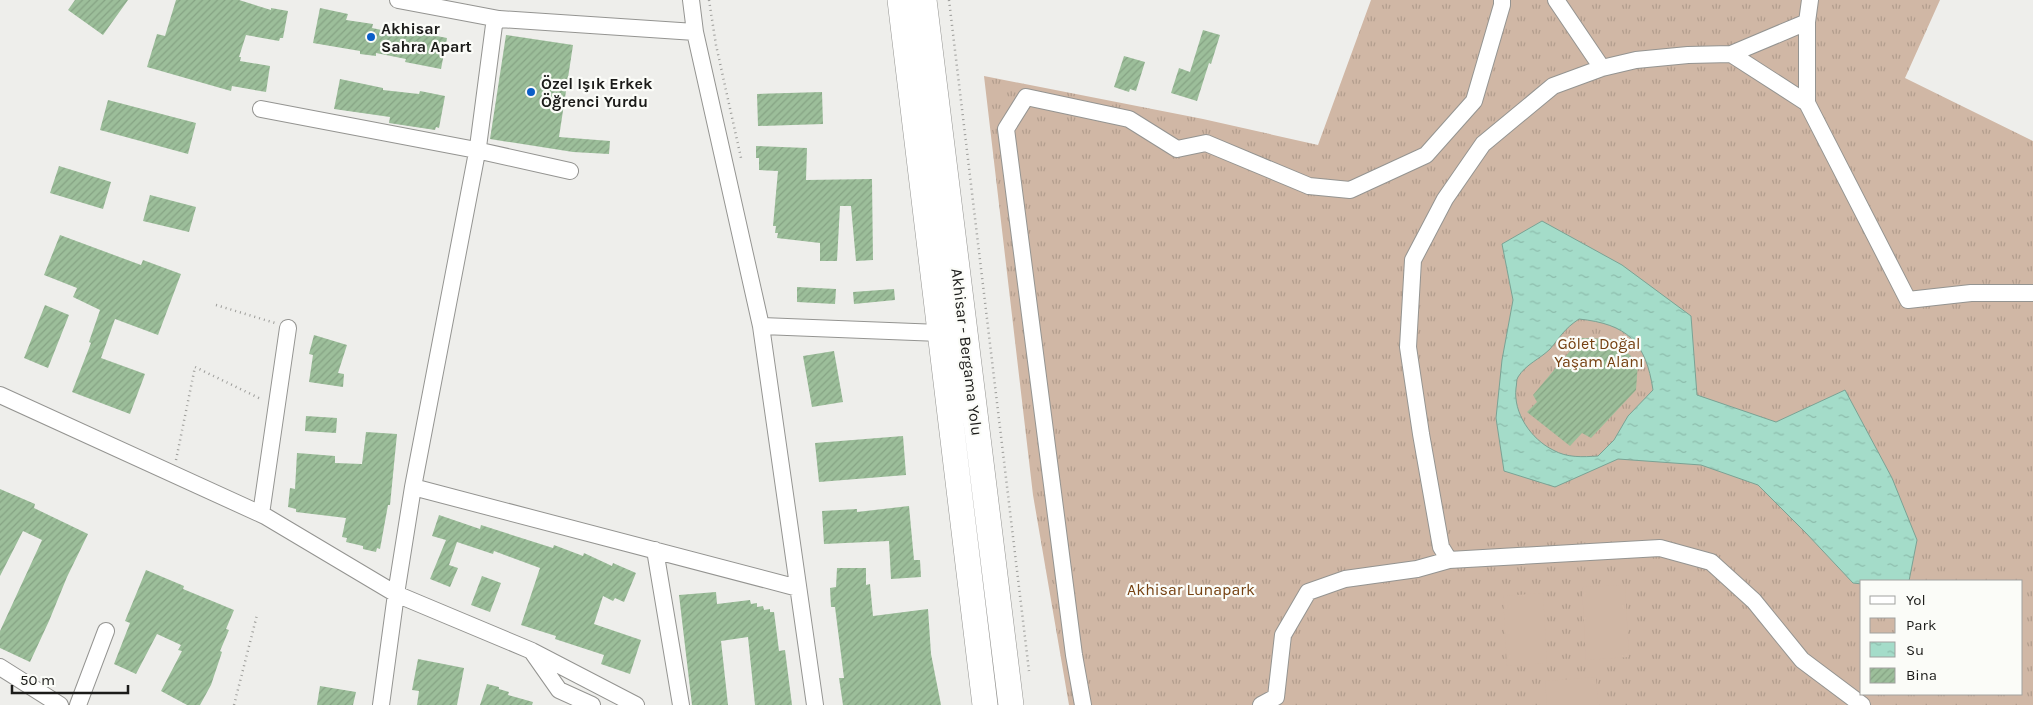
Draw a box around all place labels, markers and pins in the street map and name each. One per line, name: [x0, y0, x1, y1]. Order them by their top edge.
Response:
place label: Akhisar Sahra Apart: [381, 19, 472, 56]
marker: Akhisar Sahra Apart: [365, 31, 377, 43]
place label: Özel Işık Erkek Öğrenci Yurdu: [541, 74, 653, 111]
marker: Özel Işık Erkek Öğrenci Yurdu: [525, 86, 537, 98]

